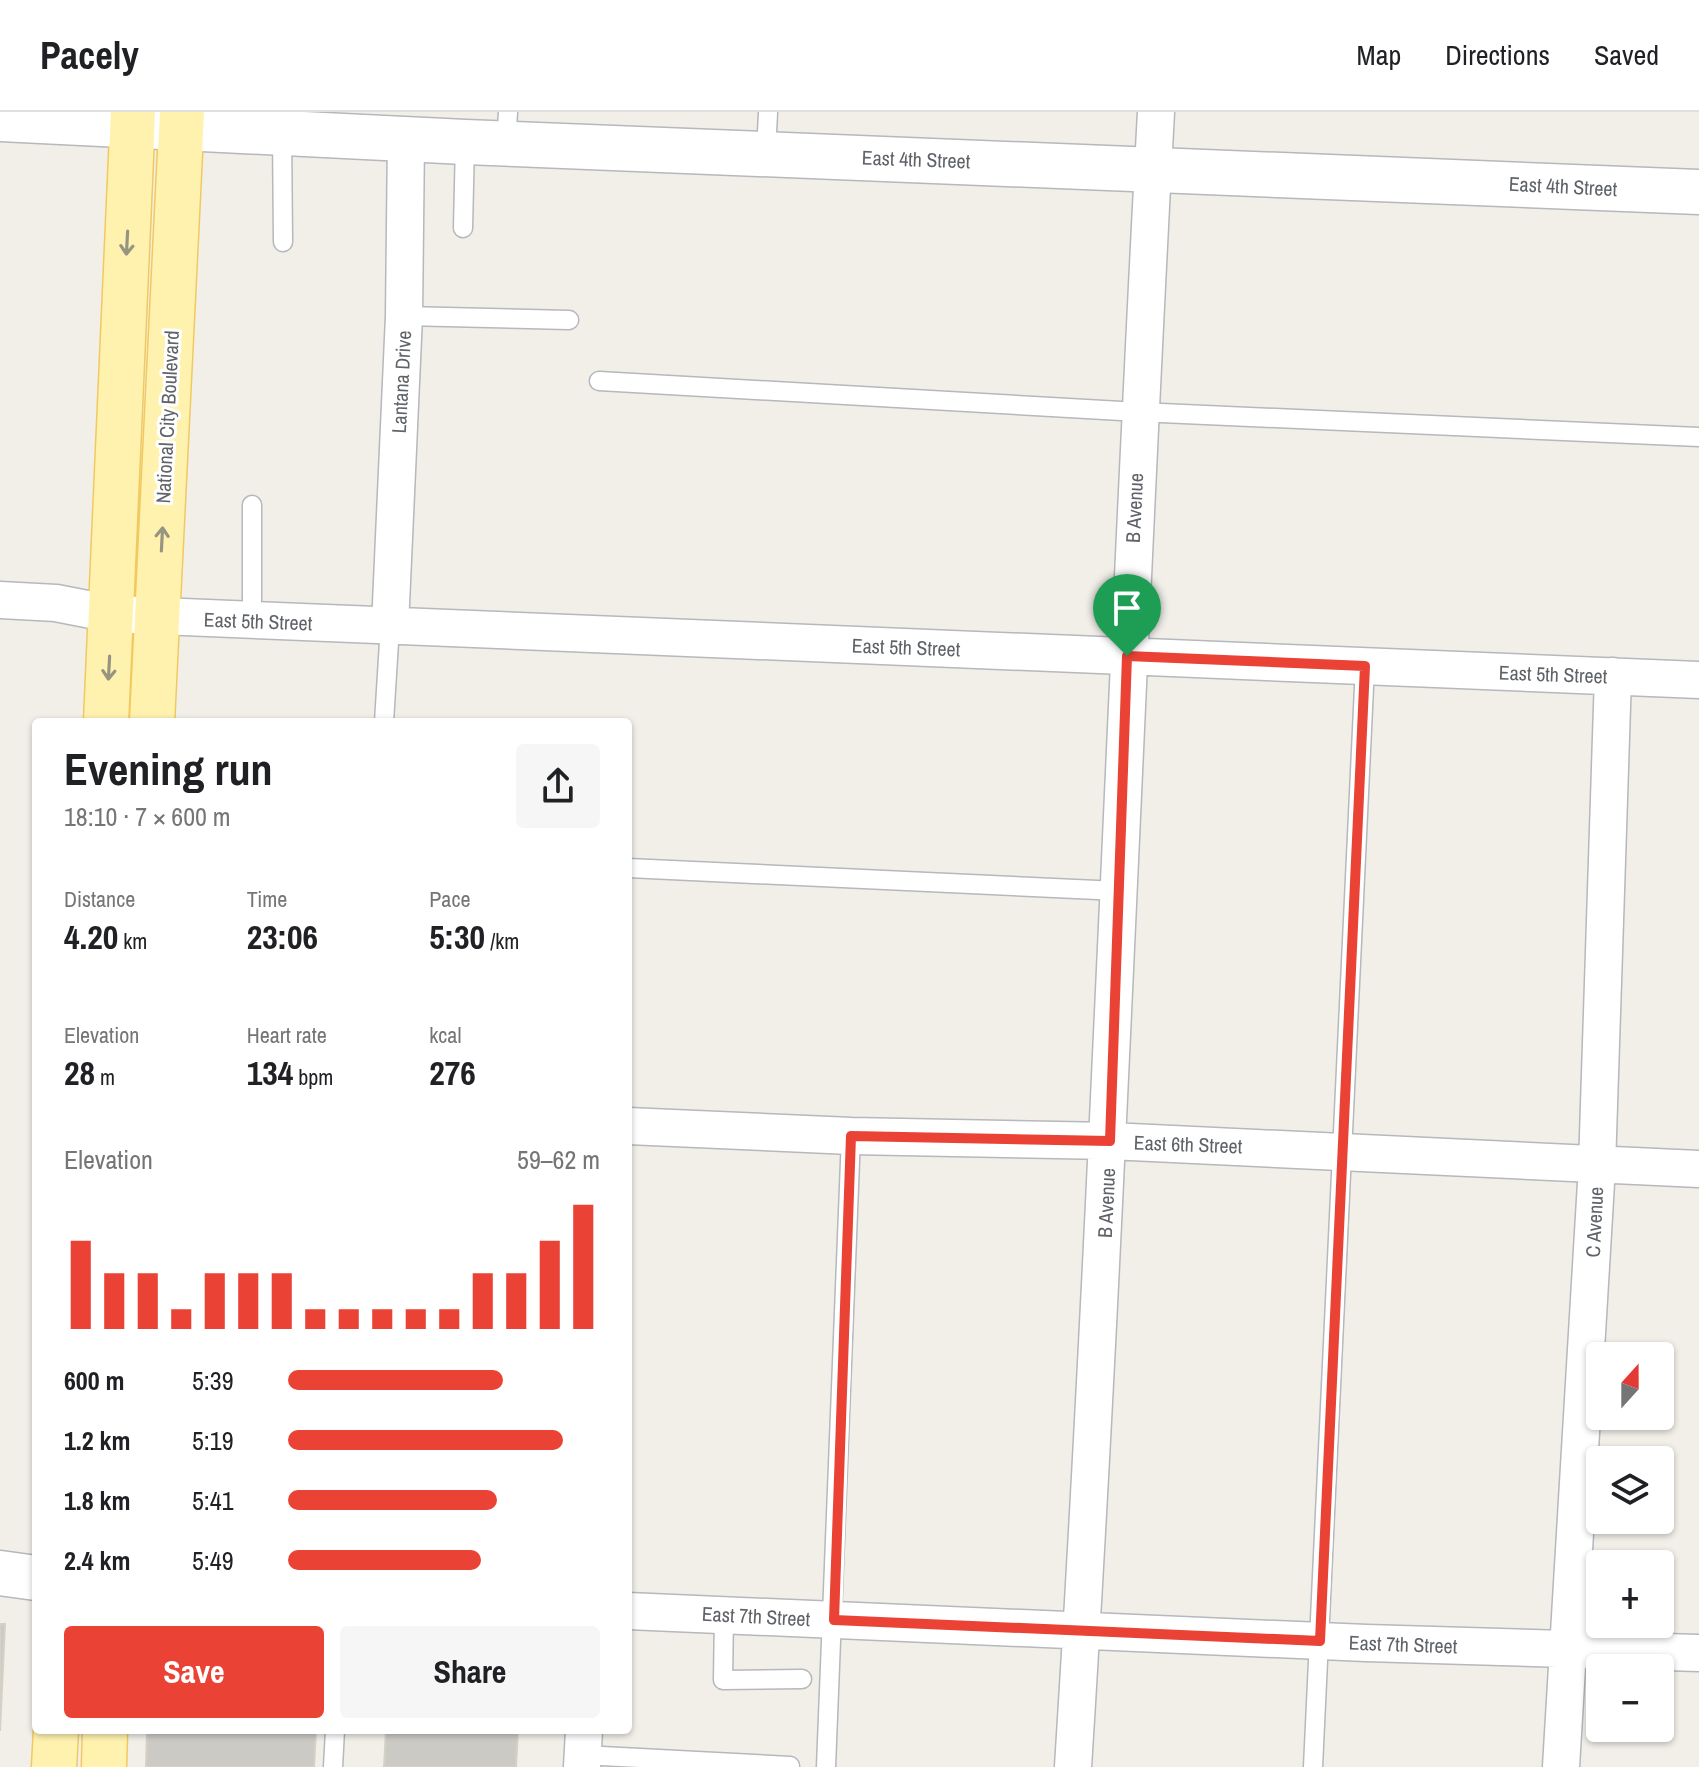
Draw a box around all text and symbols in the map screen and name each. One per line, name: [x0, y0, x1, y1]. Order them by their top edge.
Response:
text: Pacely: [40, 30, 139, 81]
text: Map: [1357, 36, 1401, 74]
text: Directions: [1445, 36, 1550, 74]
text: Saved: [1594, 36, 1659, 74]
street label: East 4th Street: [861, 144, 971, 174]
street label: East 4th Street: [1508, 170, 1618, 202]
one-way arrow: [119, 229, 134, 256]
street label: National City Boulevard: [149, 330, 185, 504]
street label: Lantana Drive: [385, 330, 417, 434]
street label: B Avenue: [1119, 472, 1149, 544]
one-way arrow: [154, 526, 169, 553]
pin: [1093, 574, 1161, 656]
icon: arrive: [1105, 586, 1149, 630]
street label: East 5th Street: [203, 606, 313, 636]
street label: East 5th Street: [851, 632, 961, 662]
one-way arrow: [102, 654, 117, 681]
street label: East 5th Street: [1498, 659, 1608, 689]
text: Evening run: [64, 739, 273, 799]
button: share: [516, 744, 600, 828]
text: 18:10 · 7 × 600 m: [64, 799, 231, 834]
text: Distance: [64, 884, 135, 914]
text: Time: [247, 884, 287, 914]
text: Pace: [429, 884, 470, 914]
text: 4.20: [64, 914, 118, 960]
text: 23:06: [247, 914, 318, 960]
text: 5:30: [429, 914, 485, 960]
text: km: [118, 926, 147, 956]
text: /km: [485, 926, 519, 956]
text: Elevation: [64, 1020, 139, 1050]
text: Heart rate: [247, 1020, 327, 1050]
text: kcal: [429, 1020, 461, 1050]
text: 28: [64, 1050, 95, 1096]
text: 134: [247, 1050, 293, 1096]
text: 276: [429, 1050, 476, 1096]
text: m: [95, 1062, 115, 1092]
text: bpm: [293, 1062, 333, 1092]
street label: East 6th Street: [1133, 1129, 1243, 1159]
text: Elevation: [64, 1142, 153, 1177]
text: 59–62 m: [517, 1142, 600, 1177]
street label: B Avenue: [1091, 1167, 1121, 1239]
street label: C Avenue: [1579, 1186, 1609, 1258]
north arrow: [1586, 1342, 1674, 1430]
map controls: [1586, 1342, 1674, 1742]
text: 600 m: [64, 1363, 124, 1398]
text: 5:39: [192, 1363, 234, 1398]
text: 1.2 km: [64, 1423, 130, 1458]
text: 5:19: [192, 1423, 234, 1458]
button: layers: [1586, 1446, 1674, 1534]
text: 1.8 km: [64, 1483, 130, 1518]
text: 5:41: [192, 1483, 234, 1518]
text: 2.4 km: [64, 1543, 130, 1578]
text: 5:49: [192, 1543, 234, 1578]
button: +: [1586, 1550, 1674, 1638]
street label: East 7th Street: [701, 1600, 811, 1632]
button: Save: [64, 1626, 324, 1718]
button: Share: [340, 1626, 600, 1718]
street label: East 7th Street: [1348, 1629, 1458, 1659]
button: −: [1586, 1654, 1674, 1742]

